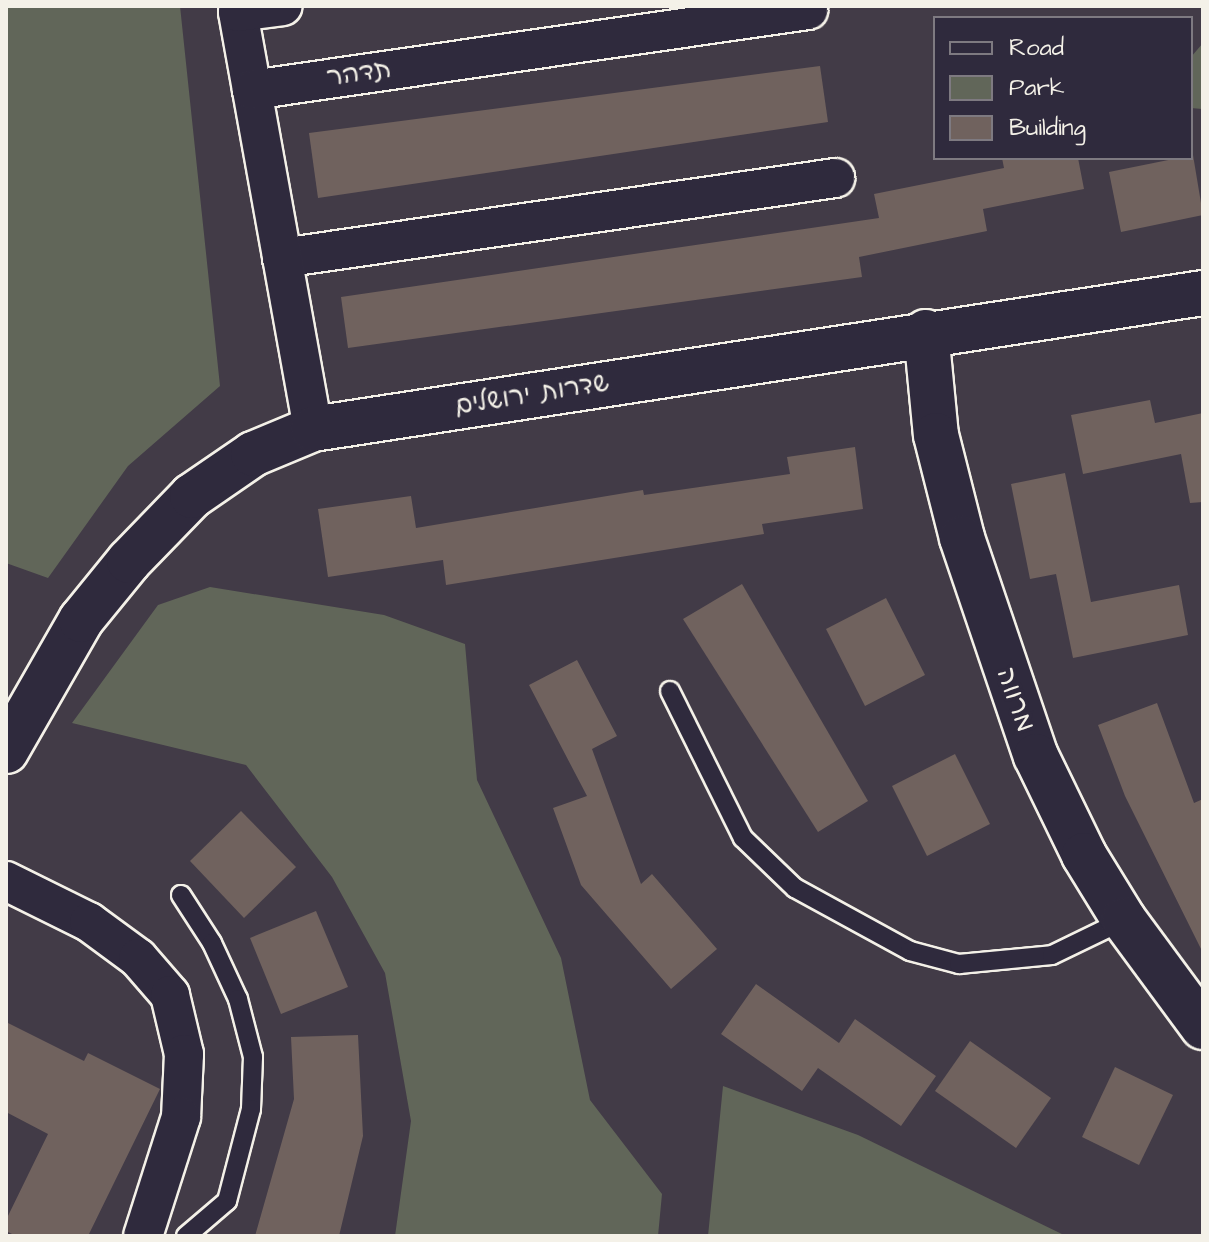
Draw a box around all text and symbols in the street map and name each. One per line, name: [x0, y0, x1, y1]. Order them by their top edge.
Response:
legend: [933, 16, 1193, 160]
text: Road: [1009, 31, 1064, 65]
street label: תדהר: [325, 54, 393, 94]
text: Park: [1009, 71, 1065, 105]
text: Building: [1009, 111, 1086, 145]
street label: שדרות ירושלים: [453, 367, 611, 423]
street label: מרווה: [989, 664, 1041, 736]

